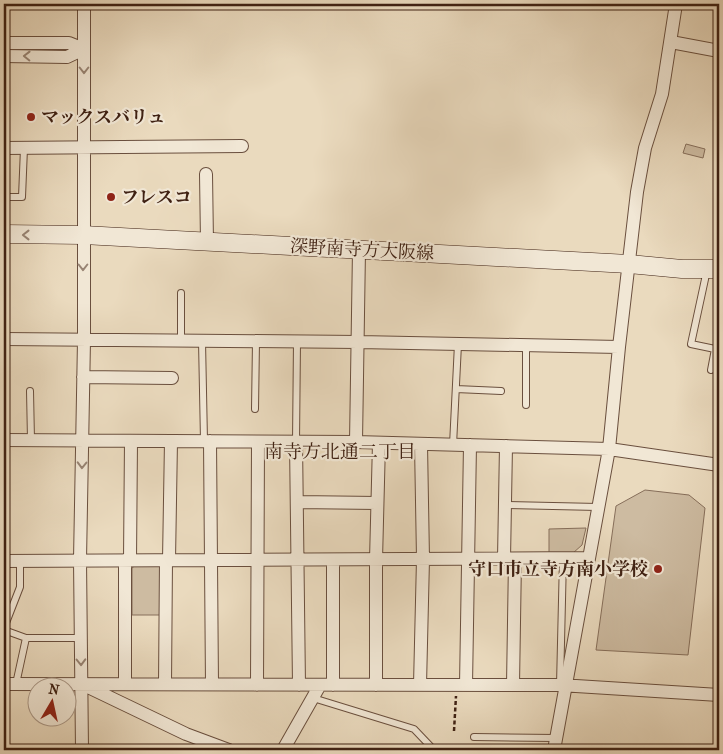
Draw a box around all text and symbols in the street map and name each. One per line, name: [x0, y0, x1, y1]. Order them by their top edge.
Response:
one-way arrow: [23, 51, 30, 61]
one-way arrow: [79, 66, 89, 74]
place label: マックスバリュ: [41, 107, 166, 128]
marker: マックスバリュ: [25, 111, 37, 123]
place label: フレスコ: [121, 187, 192, 208]
marker: フレスコ: [105, 191, 117, 203]
one-way arrow: [22, 230, 30, 240]
street label: 深野南寺方大阪線: [290, 236, 434, 264]
one-way arrow: [78, 264, 88, 272]
district label: 南寺方北通二丁目: [264, 441, 416, 463]
one-way arrow: [77, 462, 87, 469]
place label: 守口市立寺方南小学校: [468, 559, 648, 580]
marker: 守口市立寺方南小学校: [652, 563, 664, 575]
one-way arrow: [76, 659, 86, 667]
north arrow: [28, 676, 78, 726]
text: N: [47, 680, 61, 699]

